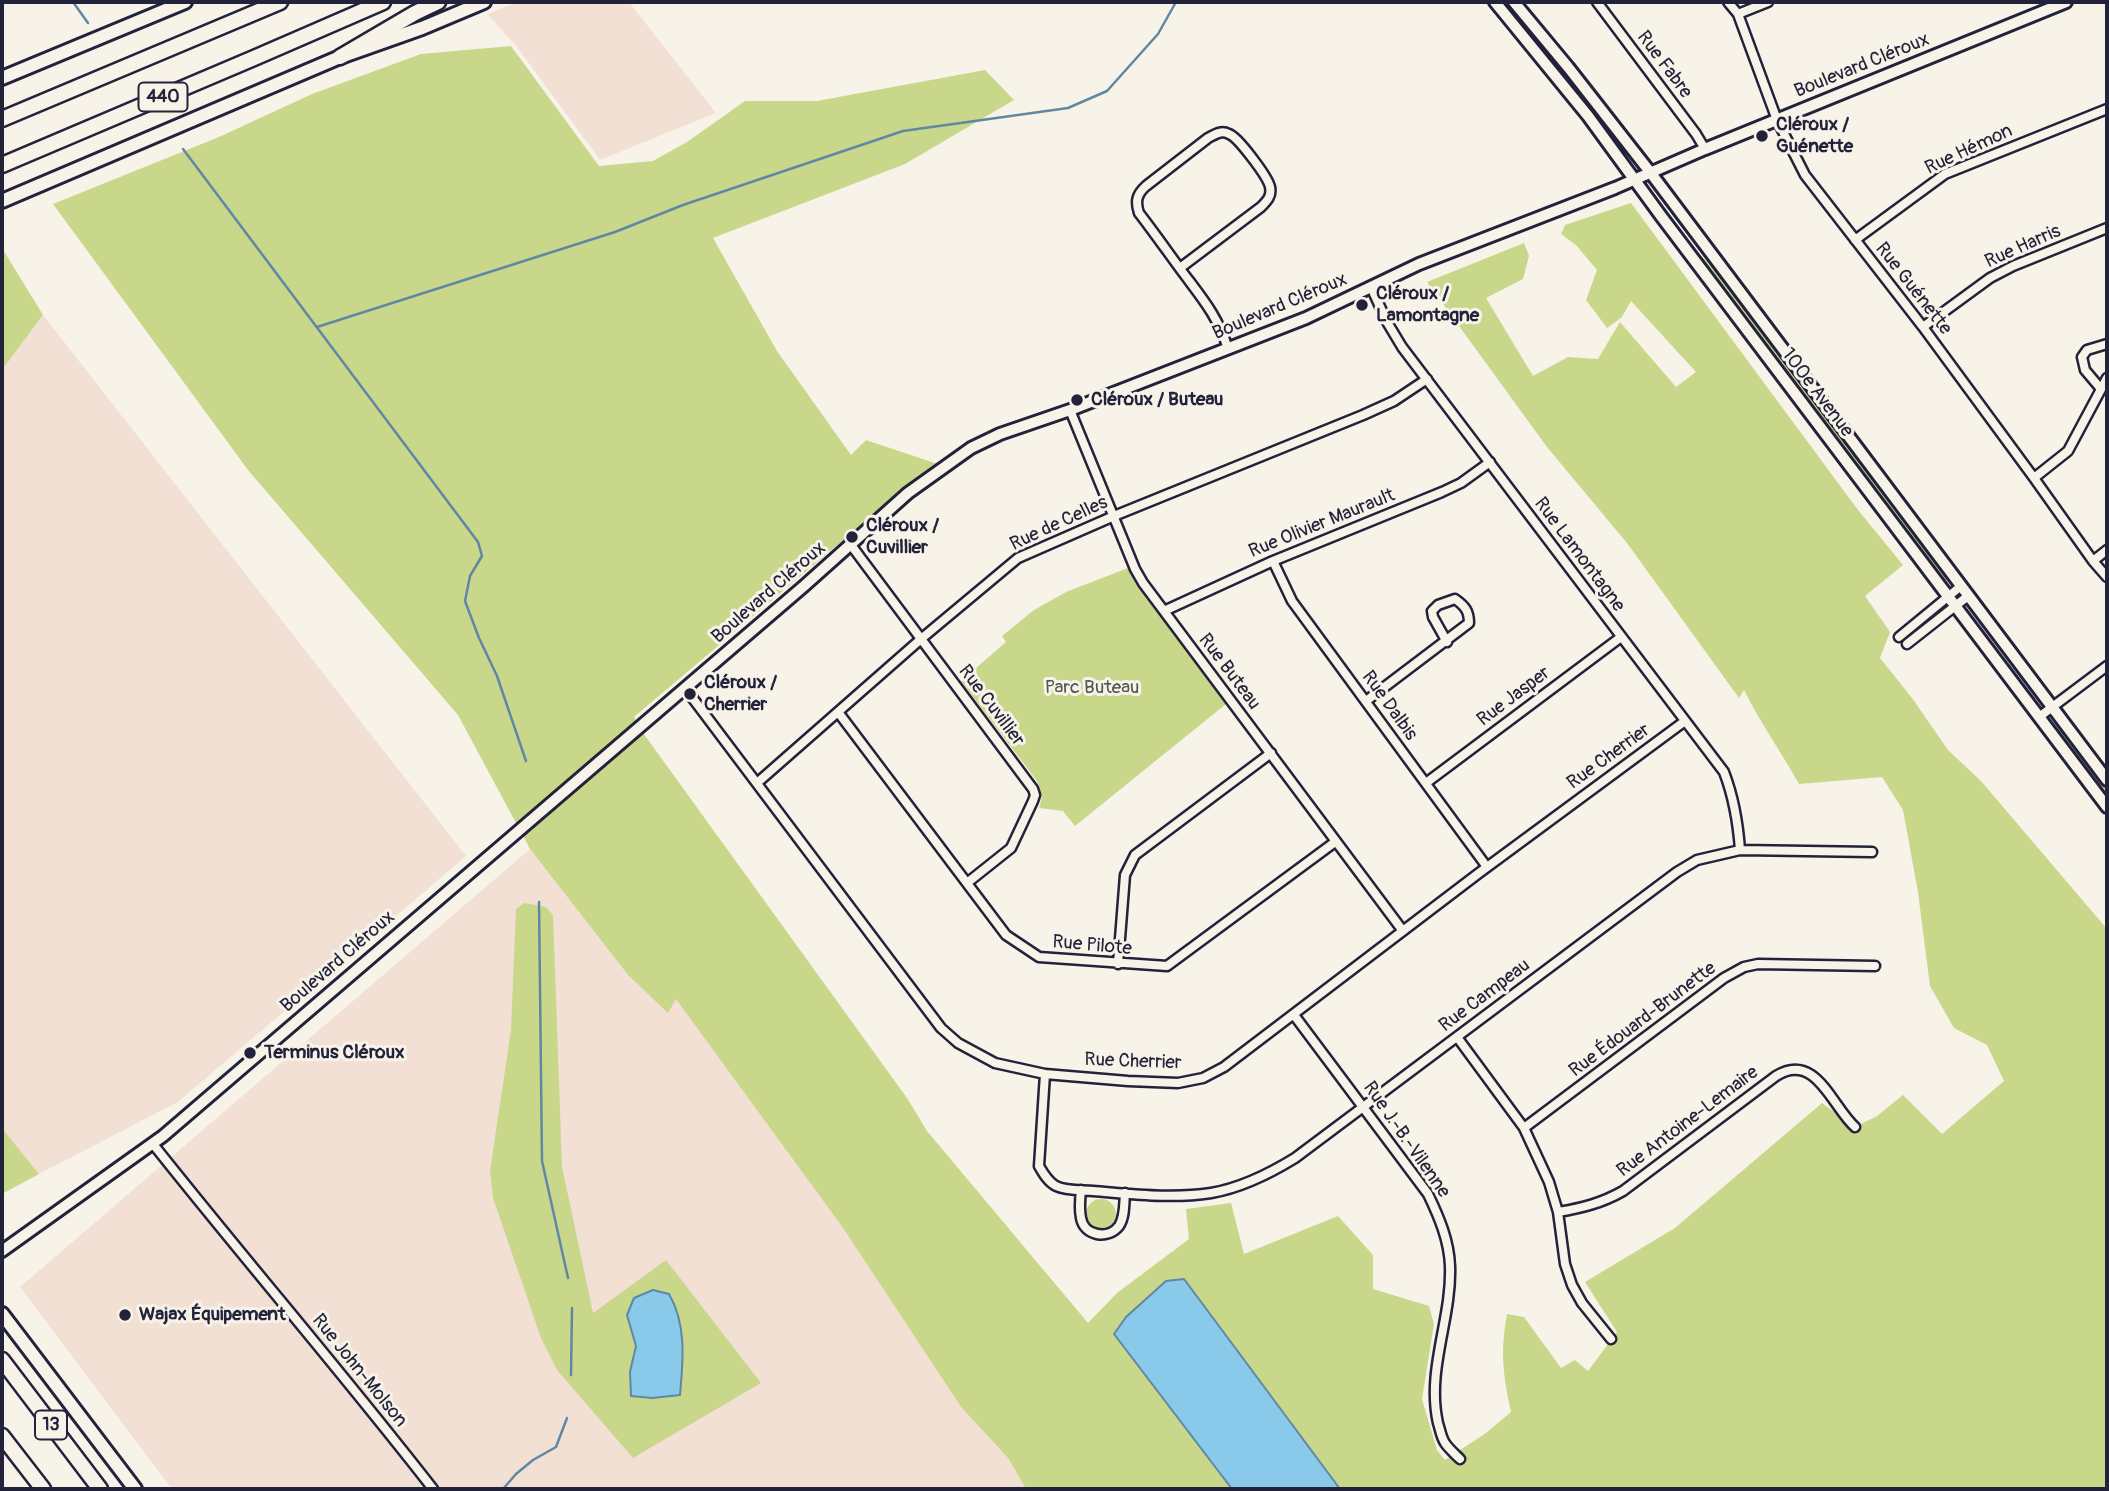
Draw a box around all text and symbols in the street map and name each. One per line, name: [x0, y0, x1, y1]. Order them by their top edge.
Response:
street label: Rue Fabre: [1631, 27, 1697, 103]
street label: Boulevard Cléroux: [1791, 29, 1933, 103]
road number: 440: [138, 82, 188, 112]
place label: Cléroux / Guénette: [1776, 114, 1853, 158]
street label: Rue Hémon: [1922, 120, 2016, 180]
marker: Cléroux / Guénette: [1754, 128, 1770, 144]
street label: Rue Harris: [1982, 220, 2064, 274]
street label: Rue Guénette: [1870, 238, 1956, 340]
street label: Boulevard Cléroux: [1209, 268, 1351, 346]
place label: Cléroux / Lamontagne: [1376, 283, 1479, 327]
marker: Cléroux / Lamontagne: [1354, 297, 1370, 313]
street label: 100e Avenue: [1776, 344, 1858, 442]
place label: Cléroux / Buteau: [1091, 389, 1223, 411]
marker: Cléroux / Buteau: [1069, 392, 1085, 408]
street label: Rue Olivier Maurault: [1246, 484, 1398, 564]
street label: Rue de Celles: [1007, 491, 1111, 557]
street label: Rue Lamontagne: [1529, 493, 1629, 617]
place label: Cléroux / Cuvillier: [866, 515, 939, 559]
marker: Cléroux / Cuvillier: [844, 529, 860, 545]
street label: Boulevard Cléroux: [707, 537, 831, 649]
street label: Rue Buteau: [1193, 629, 1265, 715]
street label: Rue Cuvillier: [953, 661, 1029, 751]
street label: Rue Jasper: [1473, 662, 1555, 732]
street label: Rue Dalbis: [1356, 667, 1422, 745]
place label: Cléroux / Cherrier: [704, 672, 777, 716]
park label: Parc Buteau: [1045, 677, 1139, 699]
marker: Cléroux / Cherrier: [682, 686, 698, 702]
street label: Rue Cherrier: [1563, 719, 1655, 795]
street label: Boulevard Cléroux: [276, 906, 400, 1018]
street label: Rue Pilote: [1051, 931, 1133, 961]
street label: Rue Campeau: [1435, 954, 1535, 1038]
street label: Rue Édouard-Brunette: [1565, 957, 1721, 1083]
place label: Terminus Cléroux: [264, 1042, 405, 1064]
marker: Terminus Cléroux: [242, 1045, 258, 1061]
street label: Rue Cherrier: [1084, 1049, 1182, 1075]
street label: Rue Antoine-Lemaire: [1613, 1061, 1763, 1183]
street label: Rue J.-B.-Vilenne: [1357, 1078, 1455, 1202]
place label: Wajax Équipement: [139, 1304, 286, 1326]
marker: Wajax Équipement: [117, 1307, 133, 1323]
street label: Rue John-Molson: [306, 1310, 412, 1432]
road number: 13: [35, 1410, 67, 1440]

